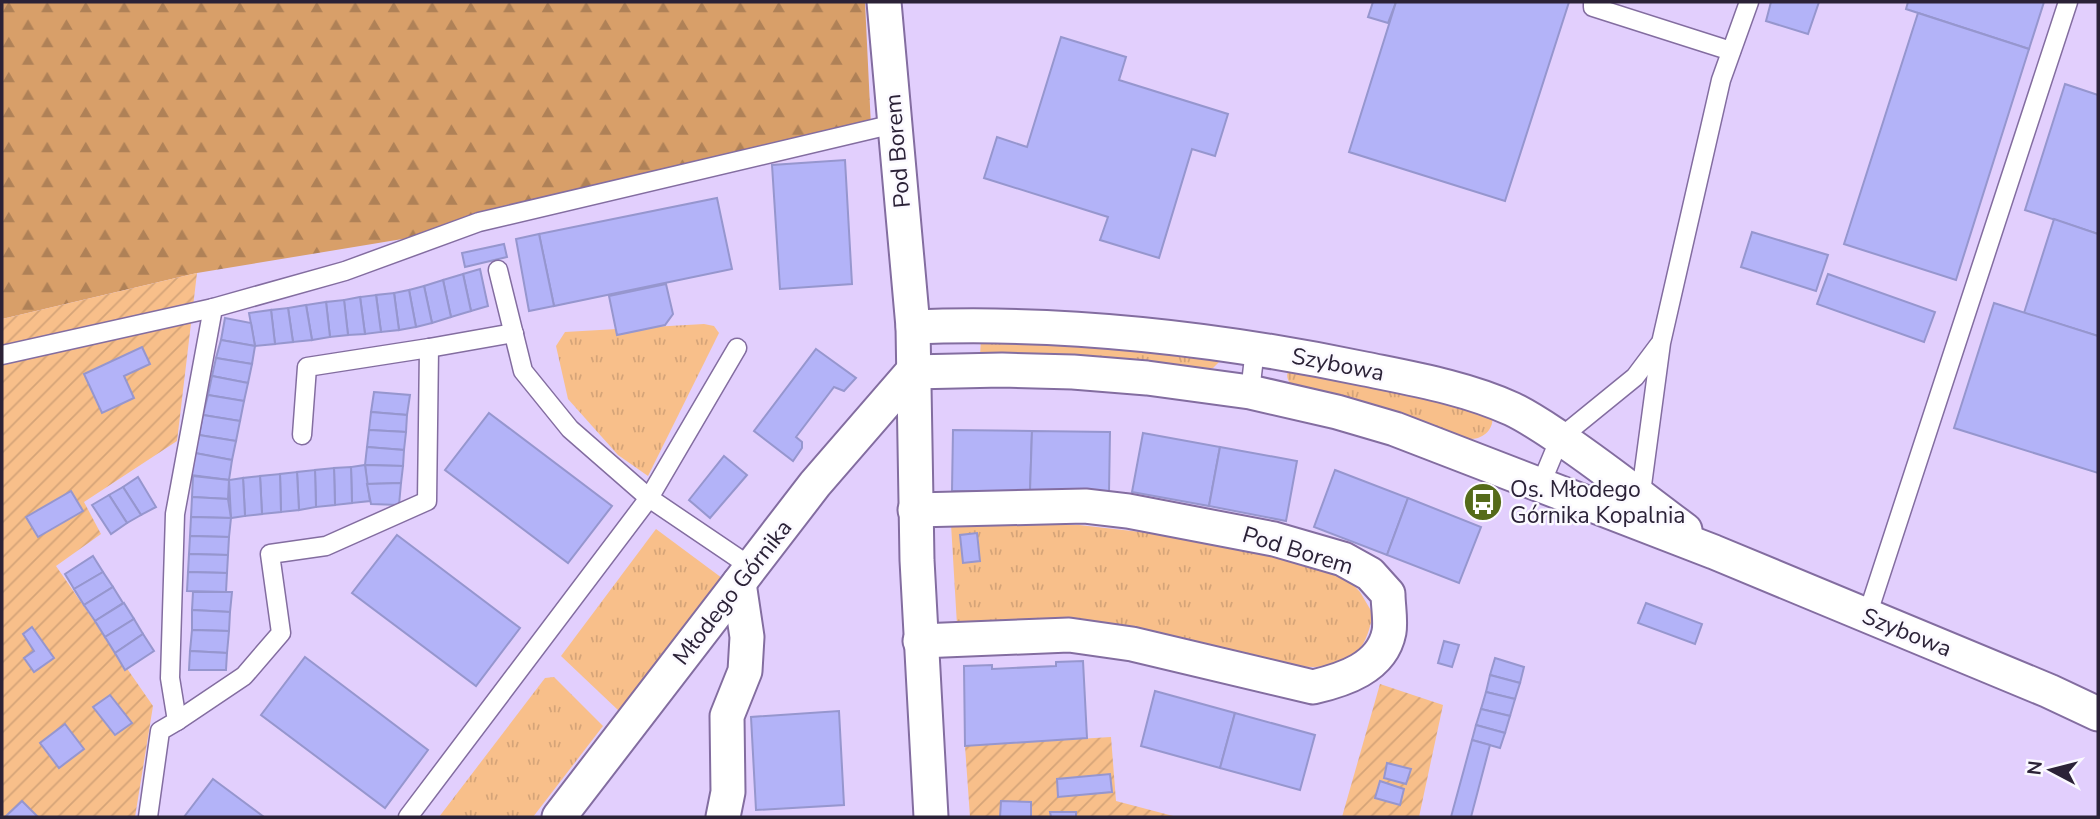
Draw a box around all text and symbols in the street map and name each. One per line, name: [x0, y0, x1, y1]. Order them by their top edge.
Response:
street label: Pod Borem: [877, 93, 918, 209]
street label: Szybowa: [1289, 340, 1387, 389]
place label: Os. Młodego Górnika Kopalnia: [1510, 474, 1686, 531]
bus stop icon: Os. Młodego Górnika Kopalnia: [1462, 481, 1504, 523]
street label: Młodego Górnika: [666, 513, 799, 671]
street label: Pod Borem: [1239, 519, 1357, 582]
street label: Szybowa: [1858, 601, 1956, 664]
north arrow: [2016, 735, 2086, 805]
text: N: [2021, 759, 2049, 777]

